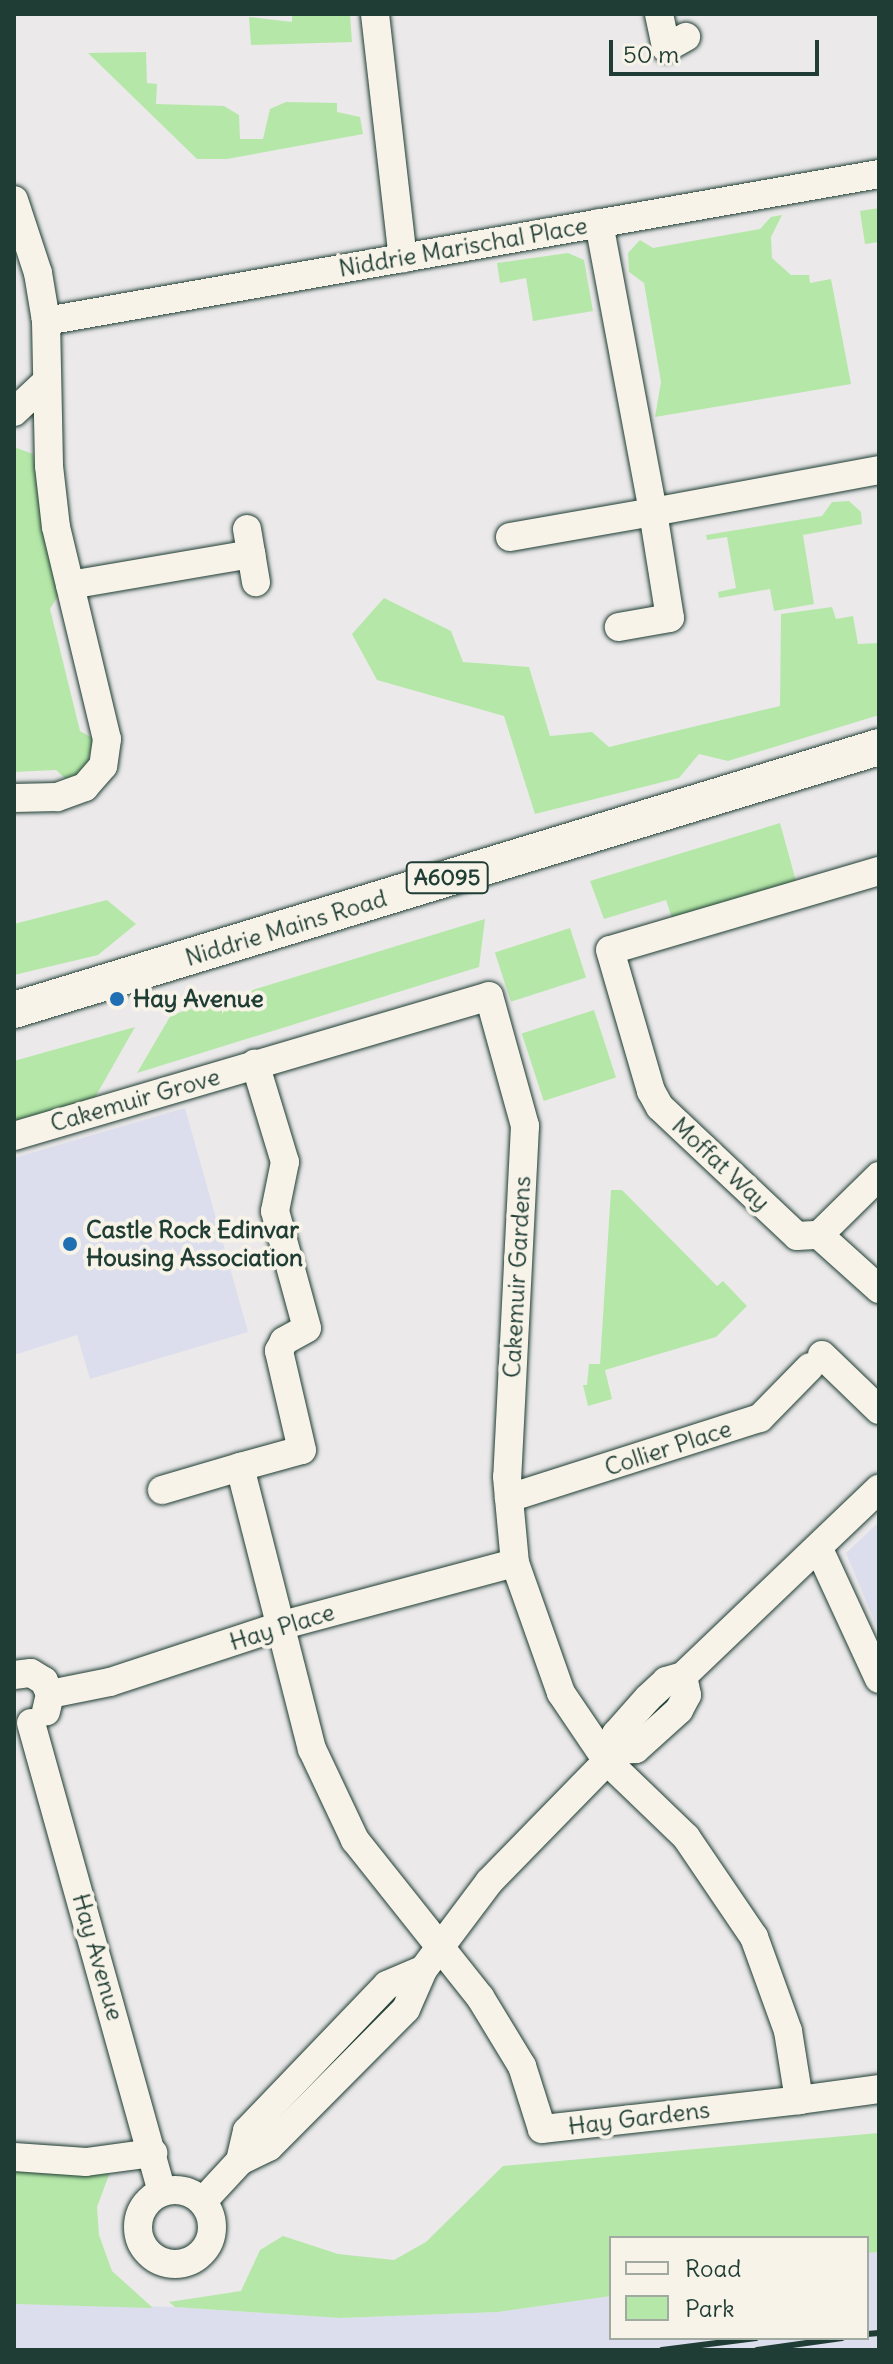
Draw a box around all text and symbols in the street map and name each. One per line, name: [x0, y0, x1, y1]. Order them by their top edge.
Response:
scale bar: [613, 24, 823, 74]
text: 50 m: [623, 39, 679, 69]
street label: Niddrie Marischal Place: [336, 211, 590, 283]
road number: A6095: [405, 860, 489, 896]
street label: Niddrie Mains Road: [182, 884, 390, 972]
place label: Hay Avenue: [133, 985, 264, 1013]
marker: Hay Avenue: [108, 990, 126, 1008]
street label: Cakemuir Grove: [47, 1062, 223, 1138]
street label: Moffat Way: [666, 1111, 776, 1217]
street label: Cakemuir Gardens: [497, 1175, 537, 1379]
place label: Castle Rock Edinvar Housing Association: [86, 1216, 303, 1272]
marker: Castle Rock Edinvar Housing Association: [61, 1235, 79, 1253]
street label: Collier Place: [601, 1414, 735, 1482]
street label: Hay Place: [226, 1597, 338, 1657]
street label: Hay Avenue: [66, 1890, 130, 2024]
street label: Hay Gardens: [567, 2095, 711, 2141]
legend: [609, 2236, 869, 2340]
text: Road: [685, 2253, 741, 2283]
text: Park: [685, 2293, 735, 2323]

